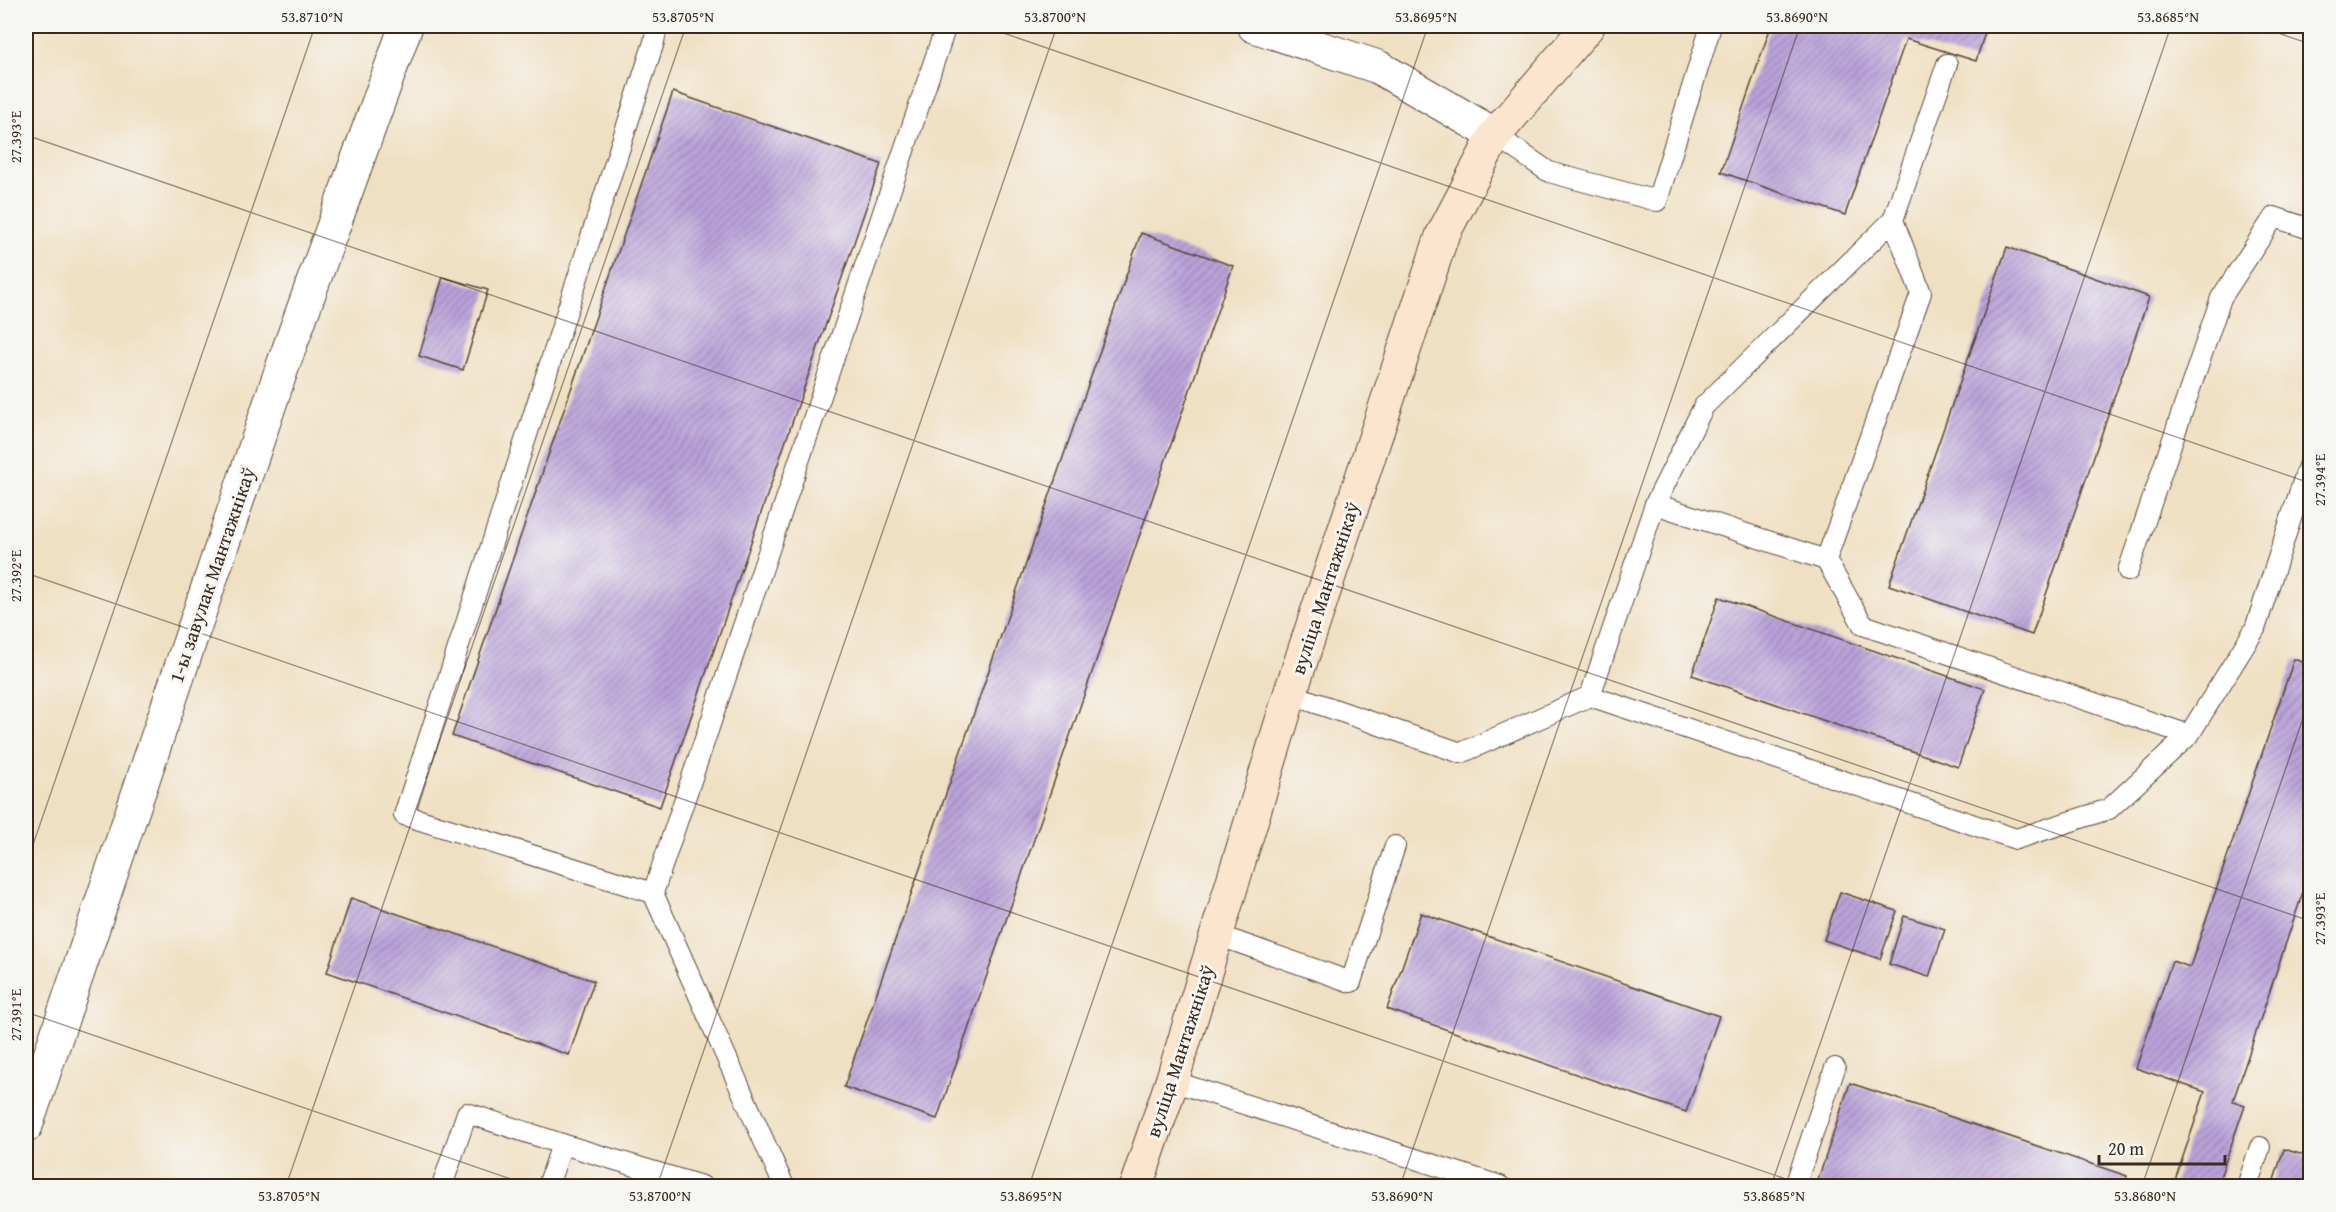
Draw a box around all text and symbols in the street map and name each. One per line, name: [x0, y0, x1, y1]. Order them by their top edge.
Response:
text: 53.8710°N: [281, 6, 343, 27]
text: 53.8705°N: [652, 6, 714, 27]
text: 53.8700°N: [1024, 6, 1086, 27]
text: 53.8695°N: [1395, 6, 1457, 27]
text: 53.8690°N: [1766, 6, 1828, 27]
text: 53.8685°N: [2137, 6, 2199, 27]
text: 27.393°E: [5, 110, 26, 163]
text: 27.394°E: [2309, 453, 2330, 506]
street label: 1-ы завулак Мантажнікаў: [161, 463, 262, 687]
street label: вуліца Мантажнікаў: [1283, 498, 1366, 678]
text: 27.392°E: [5, 549, 26, 602]
text: 27.393°E: [2309, 892, 2330, 945]
street label: вуліца Мантажнікаў: [1138, 961, 1221, 1141]
text: 27.391°E: [5, 988, 26, 1041]
scale bar: [2099, 1128, 2225, 1166]
text: 20 m: [2108, 1135, 2144, 1162]
text: 53.8705°N: [258, 1185, 320, 1206]
text: 53.8700°N: [629, 1185, 691, 1206]
text: 53.8695°N: [1000, 1185, 1062, 1206]
text: 53.8690°N: [1371, 1185, 1433, 1206]
text: 53.8685°N: [1743, 1185, 1805, 1206]
text: 53.8680°N: [2114, 1185, 2176, 1206]

